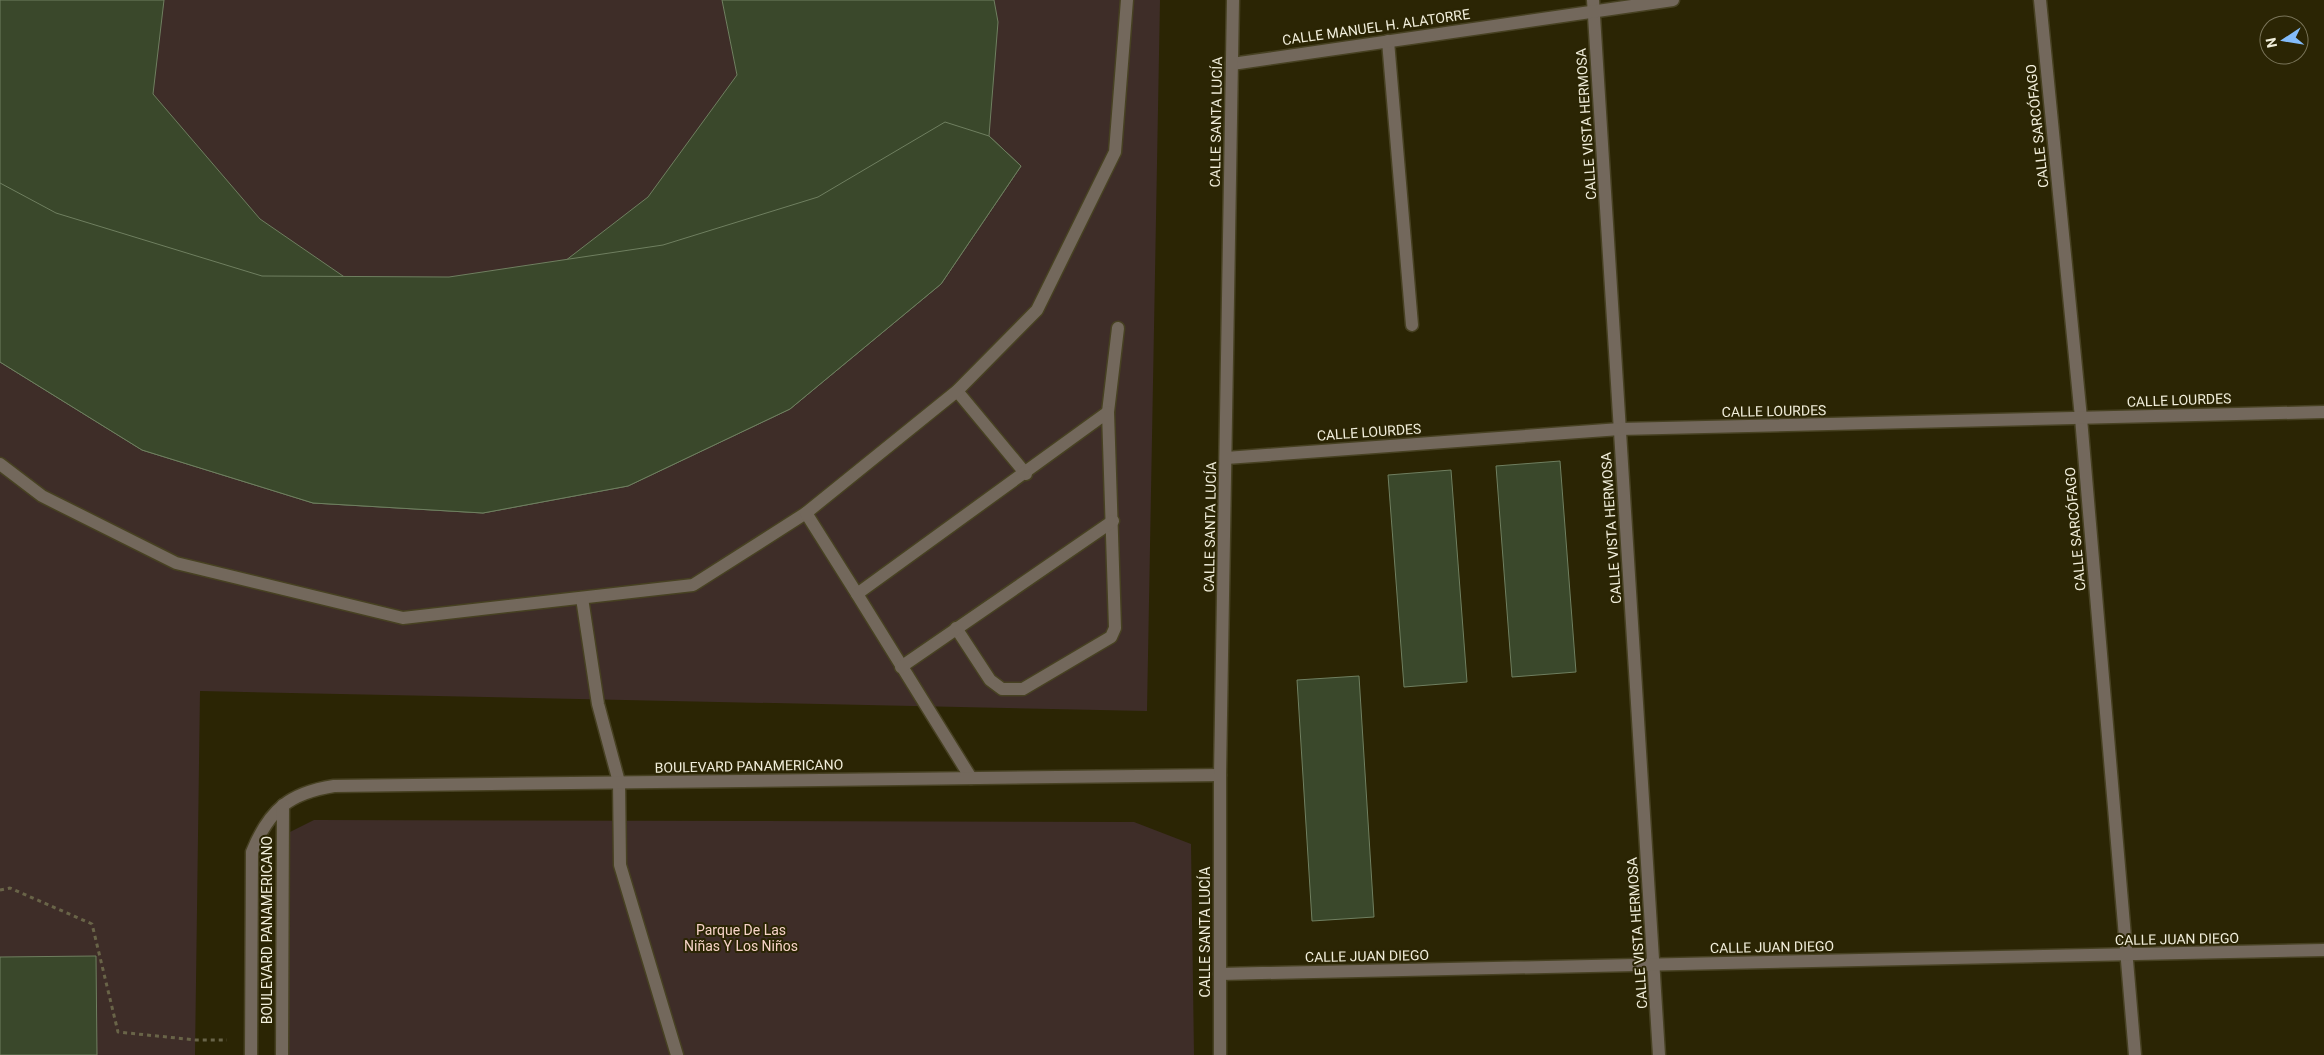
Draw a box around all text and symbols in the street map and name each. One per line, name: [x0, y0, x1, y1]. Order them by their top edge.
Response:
street label: CALLE MANUEL H. ALATORRE: [1281, 6, 1471, 48]
north arrow: [2259, 15, 2309, 65]
text: N: [2262, 36, 2280, 49]
street label: CALLE VISTA HERMOSA: [1573, 48, 1599, 200]
street label: CALLE SANTA LUCÍA: [1206, 56, 1225, 188]
street label: CALLE SARCÓFAGO: [2022, 63, 2051, 189]
street label: CALLE LOURDES: [2126, 390, 2232, 410]
street label: CALLE LOURDES: [1722, 402, 1826, 420]
street label: CALLE LOURDES: [1316, 420, 1422, 444]
street label: CALLE VISTA HERMOSA: [1598, 452, 1624, 604]
street label: CALLE SANTA LUCÍA: [1200, 461, 1219, 593]
street label: CALLE SARCÓFAGO: [2061, 466, 2088, 592]
street label: BOULEVARD PANAMERICANO: [655, 756, 843, 776]
street label: BOULEVARD PANAMERICANO: [259, 836, 275, 1024]
street label: CALLE VISTA HERMOSA: [1624, 857, 1650, 1009]
street label: CALLE SANTA LUCÍA: [1196, 867, 1213, 997]
park label: Parque De Las Niñas Y Los Niños: [684, 922, 798, 954]
street label: CALLE JUAN DIEGO: [2115, 930, 2239, 948]
street label: CALLE JUAN DIEGO: [1710, 938, 1834, 956]
street label: CALLE JUAN DIEGO: [1305, 947, 1429, 965]

